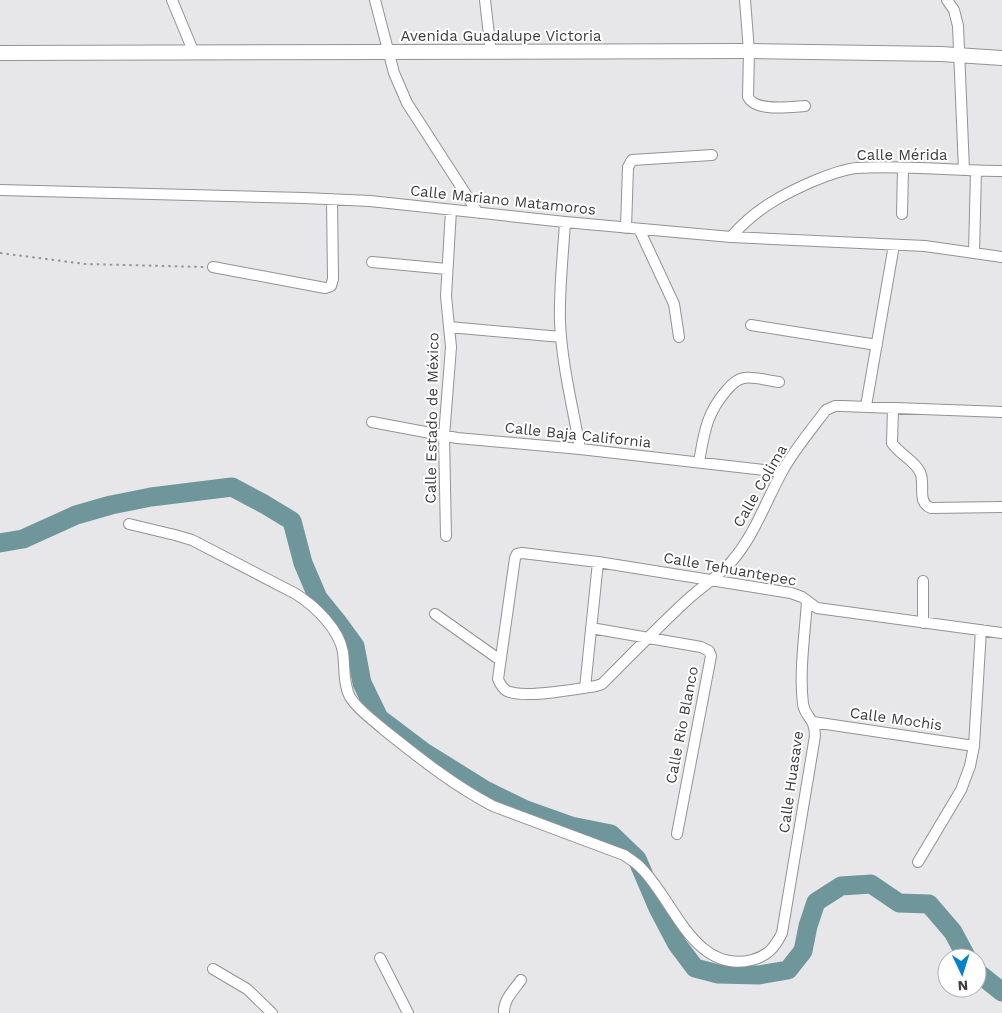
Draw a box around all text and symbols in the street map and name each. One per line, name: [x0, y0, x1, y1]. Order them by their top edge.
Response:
street label: Avenida Guadalupe Victoria: [401, 27, 602, 45]
street label: Calle Mérida: [856, 146, 948, 164]
street label: Calle Mariano Matamoros: [409, 181, 597, 219]
street label: Calle Estado de México: [422, 332, 442, 504]
street label: Calle Baja California: [504, 418, 653, 452]
street label: Calle Colima: [729, 441, 791, 531]
street label: Calle Tehuantepec: [662, 548, 798, 590]
street label: Calle Rio Blanco: [662, 665, 702, 785]
street label: Calle Mochis: [849, 704, 943, 734]
street label: Calle Huasave: [775, 730, 807, 834]
north arrow: [937, 948, 987, 998]
text: N: [957, 978, 969, 994]

